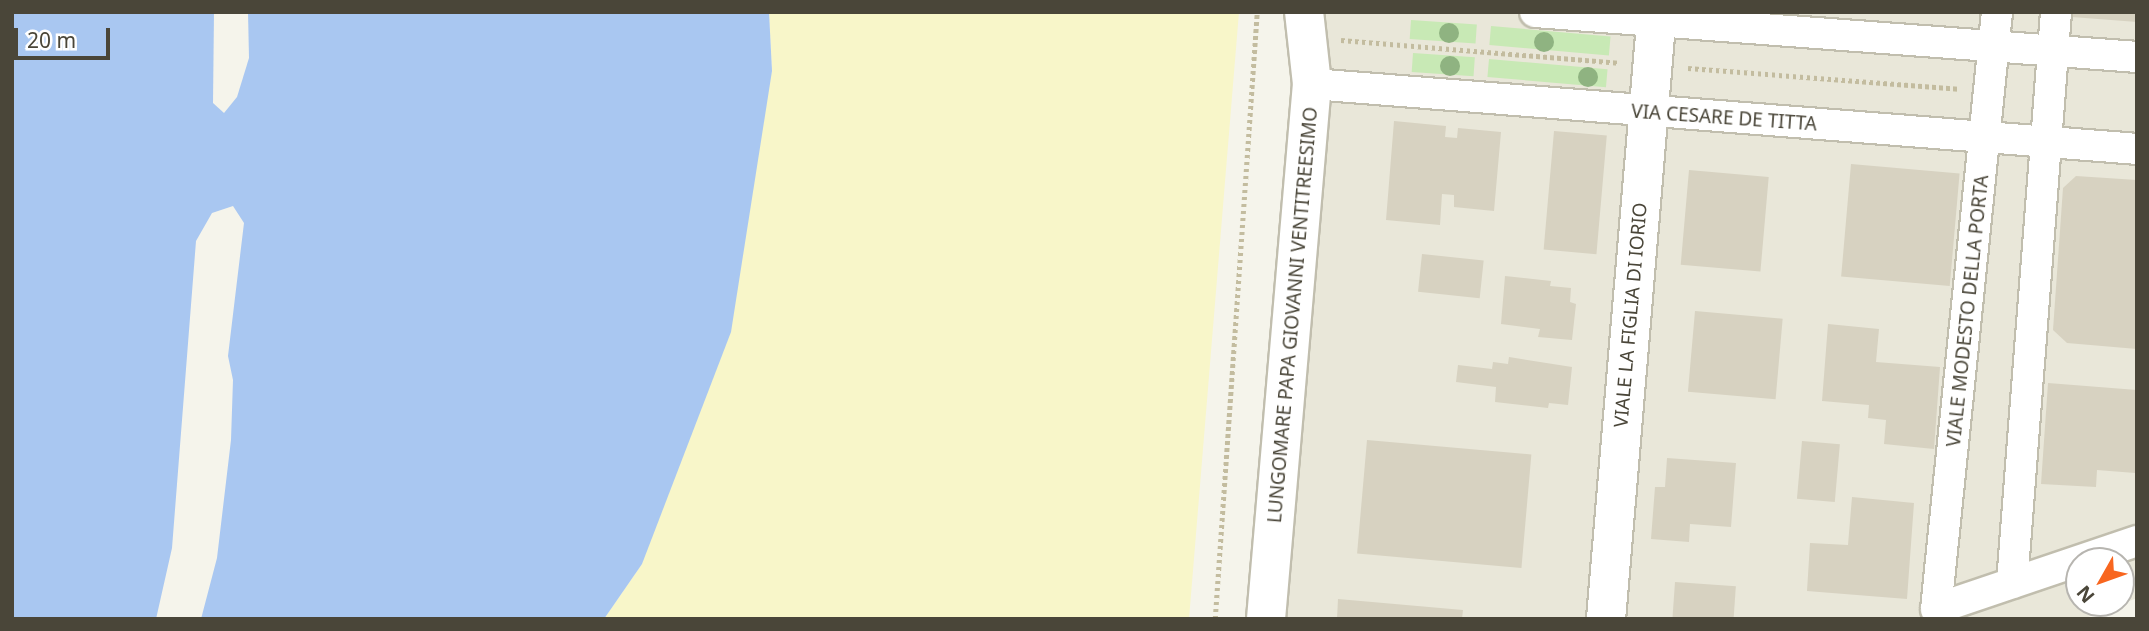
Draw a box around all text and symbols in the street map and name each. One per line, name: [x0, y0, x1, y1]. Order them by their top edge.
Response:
scale bar: [18, 14, 114, 58]
text: 20 m: [27, 26, 76, 54]
street label: VIA CESARE DE TITTA: [1630, 100, 1818, 136]
street label: LUNGOMARE PAPA GIOVANNI VENTITREESIMO: [1263, 106, 1323, 524]
street label: VIALE MODESTO DELLA PORTA: [1942, 174, 1994, 448]
street label: VIALE LA FIGLIA DI IORIO: [1610, 202, 1652, 428]
north arrow: [2065, 547, 2135, 617]
text: N: [2071, 580, 2100, 608]

